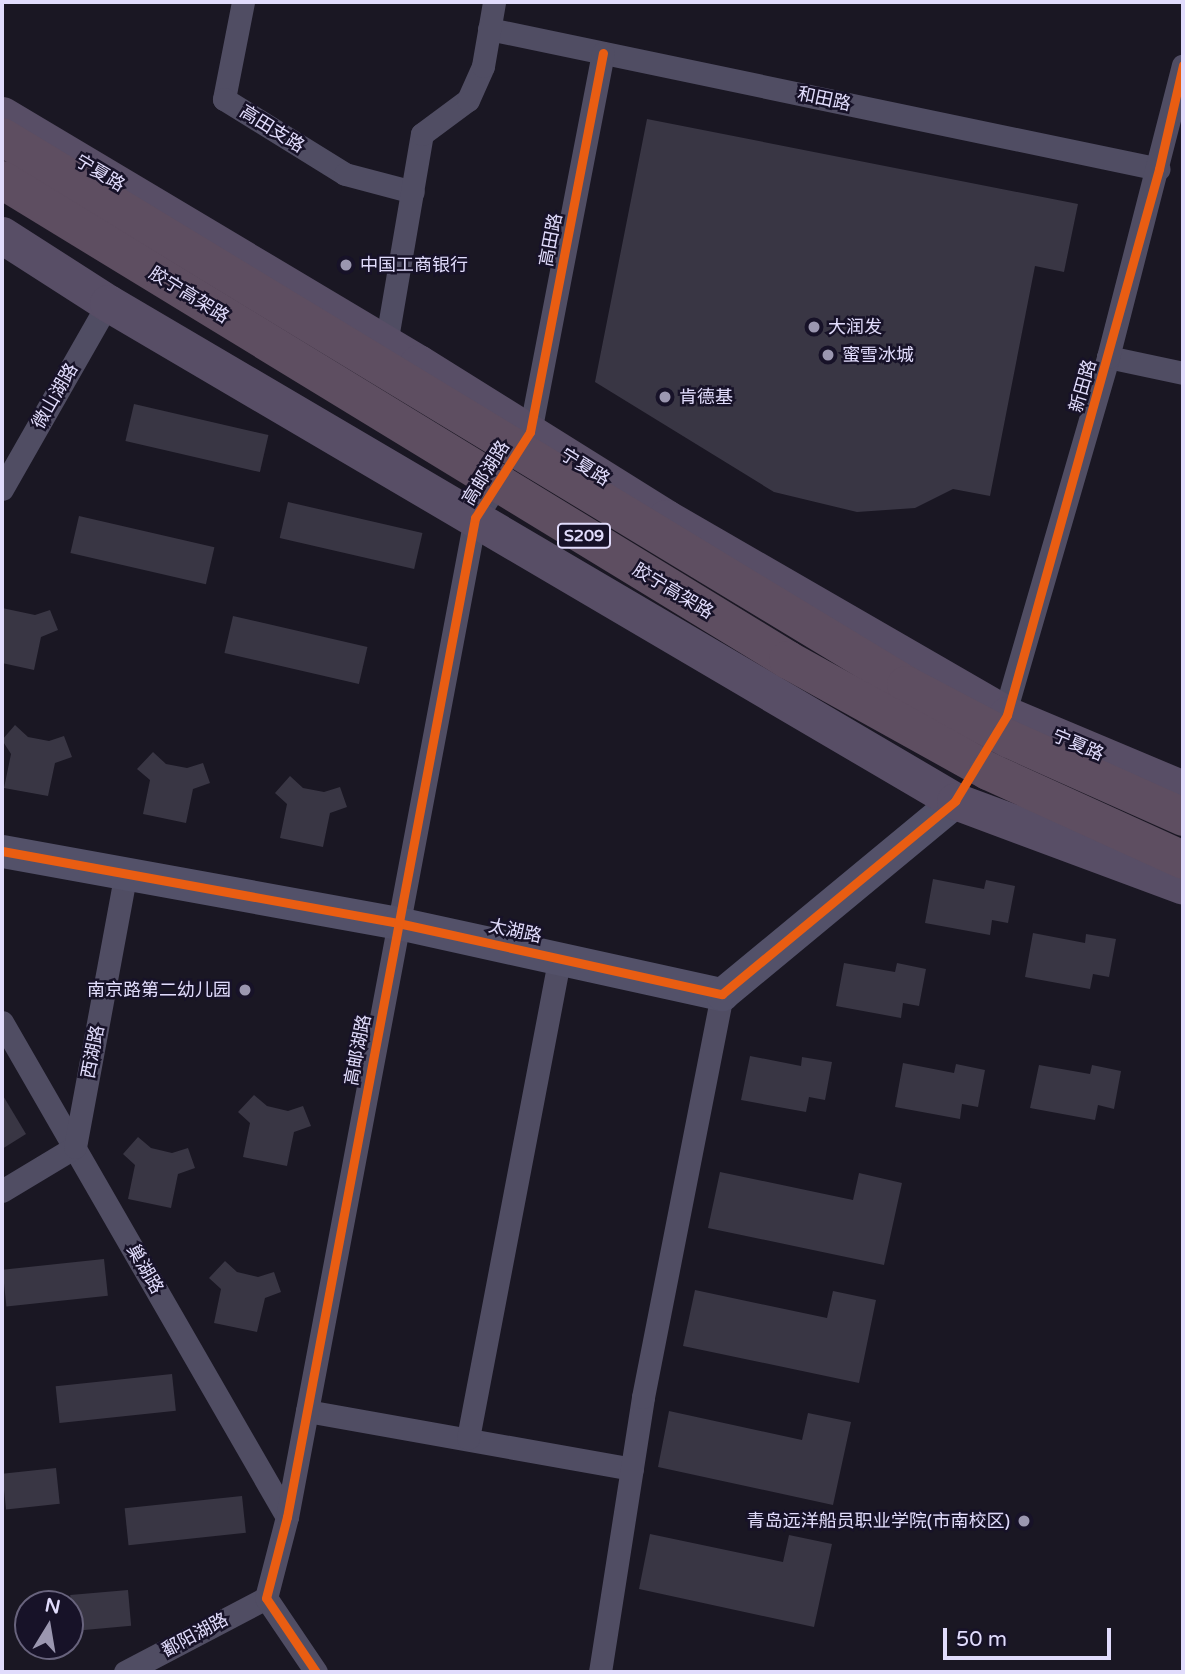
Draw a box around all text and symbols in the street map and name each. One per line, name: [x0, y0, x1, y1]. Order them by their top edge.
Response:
street label: 和田路: [795, 83, 853, 115]
street label: 高田支路: [236, 101, 308, 157]
street label: 宁夏路: [71, 150, 129, 196]
street label: 高田路: [535, 211, 567, 269]
place label: 中国工商银行: [360, 254, 468, 276]
marker: 中国工商银行: [338, 257, 354, 273]
street label: 胶宁高架路: [145, 262, 233, 328]
place label: 大润发: [828, 316, 882, 338]
marker: 大润发: [806, 319, 822, 335]
place label: 蜜雪冰城: [842, 344, 914, 366]
marker: 蜜雪冰城: [820, 347, 836, 363]
street label: 新田路: [1065, 357, 1101, 415]
street label: 微山湖路: [28, 359, 82, 433]
place label: 肯德基: [679, 386, 733, 408]
marker: 肯德基: [657, 389, 673, 405]
street label: 高邮湖路: [458, 437, 514, 509]
street label: 宁夏路: [556, 444, 614, 490]
road number: S209: [556, 524, 612, 548]
street label: 胶宁高架路: [629, 559, 717, 623]
street label: 宁夏路: [1049, 725, 1107, 765]
street label: 太湖路: [486, 915, 544, 947]
place label: 南京路第二幼儿园: [87, 979, 231, 1001]
marker: 南京路第二幼儿园: [237, 982, 253, 998]
street label: 高邮湖路: [341, 1013, 375, 1087]
street label: 西湖路: [77, 1023, 109, 1081]
street label: 巢湖路: [122, 1240, 168, 1298]
place label: 青岛远洋船员职业学院(市南校区): [747, 1510, 1010, 1532]
marker: 青岛远洋船员职业学院(市南校区): [1016, 1513, 1032, 1529]
north arrow: [14, 1590, 84, 1660]
text: N: [43, 1594, 62, 1619]
street label: 鄱阳湖路: [158, 1609, 232, 1661]
scale bar: [947, 1614, 1115, 1658]
text: 50 m: [956, 1627, 1007, 1652]

